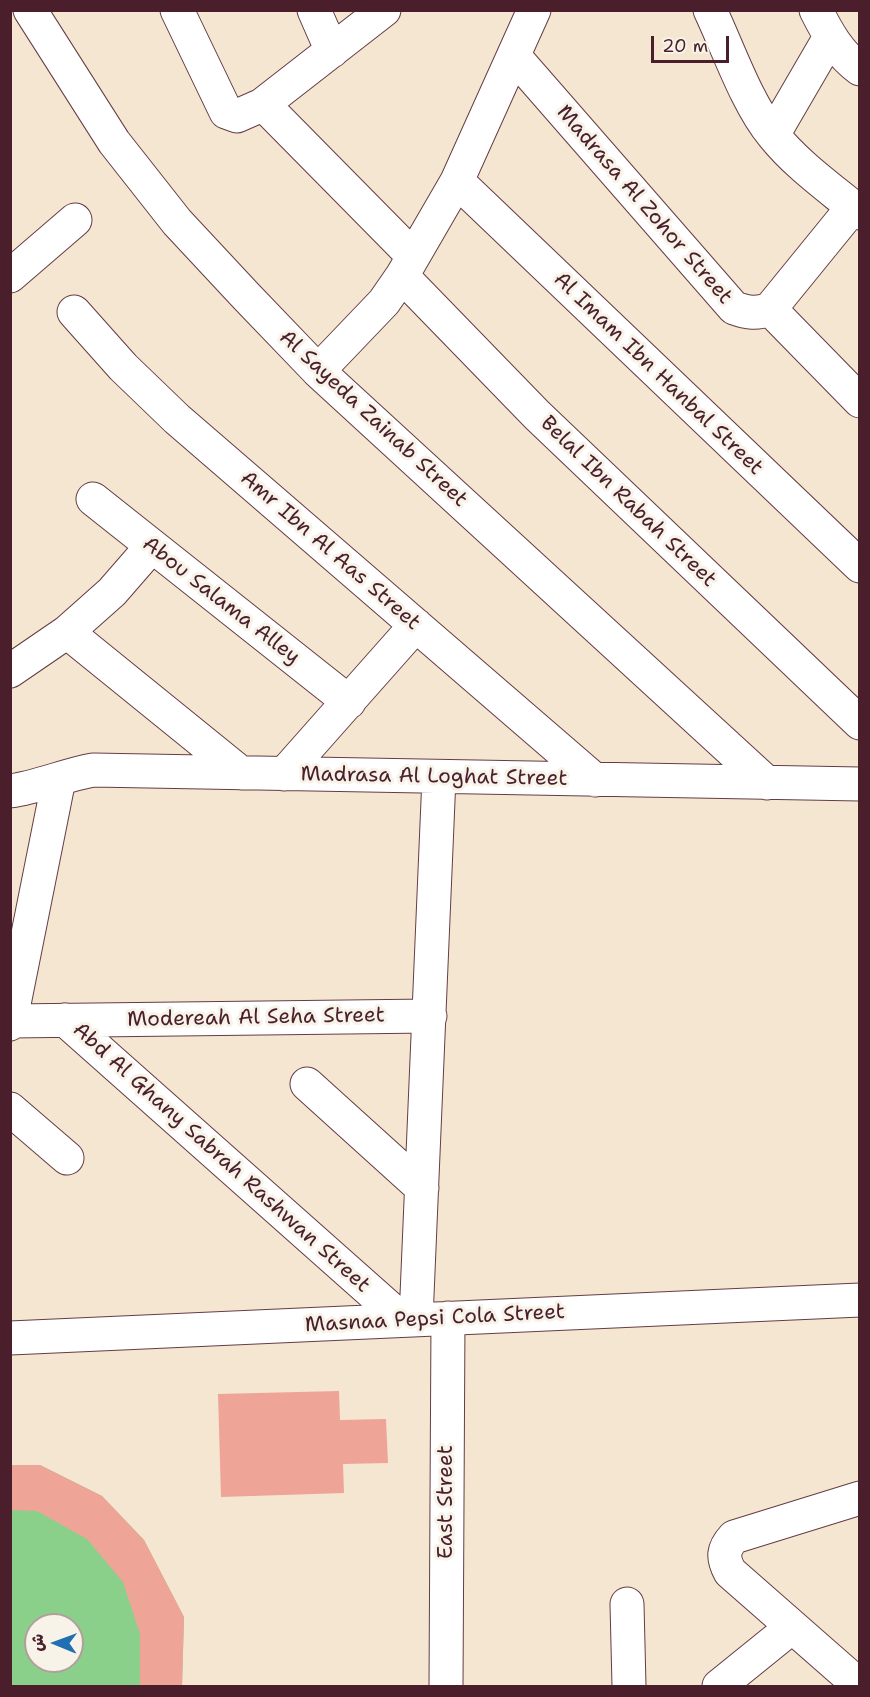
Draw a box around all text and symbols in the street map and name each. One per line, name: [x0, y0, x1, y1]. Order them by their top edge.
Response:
scale bar: [654, 24, 732, 62]
text: 20 m: [662, 34, 708, 58]
street label: Madrasa Al Zohor Street: [551, 100, 737, 310]
street label: Al Imam Ibn Hanbal Street: [548, 267, 768, 481]
street label: Al Sayeda Zainab Street: [274, 325, 472, 513]
street label: Belal Ibn Rabah Street: [535, 411, 721, 593]
street label: Amr Ibn Al Aas Street: [235, 466, 425, 636]
street label: Abou Salama Alley: [137, 532, 305, 670]
street label: Madrasa Al Loghat Street: [300, 762, 568, 792]
street label: Modereah Al Seha Street: [127, 1003, 385, 1033]
street label: Abd Al Ghany Sabrah Rashwan Street: [67, 1018, 375, 1298]
street label: Masnaa Pepsi Cola Street: [304, 1300, 566, 1338]
street label: East Street: [434, 1445, 460, 1559]
north arrow: [24, 1613, 84, 1673]
text: ش: [27, 1634, 48, 1652]

